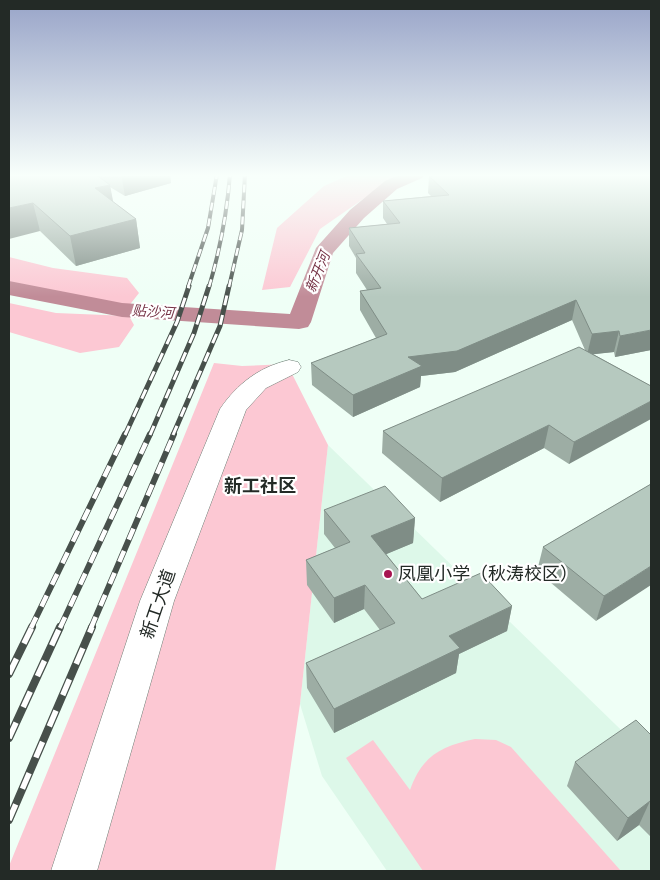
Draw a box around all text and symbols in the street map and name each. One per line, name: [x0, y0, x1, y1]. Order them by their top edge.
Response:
water label: 新开河: [302, 247, 335, 295]
water label: 贴沙河: [131, 302, 178, 322]
district label: 新工社区: [224, 475, 296, 497]
place label: 凤凰小学（秋涛校区）: [398, 563, 578, 585]
street label: 新工大道: [136, 566, 180, 642]
marker: 凤凰小学（秋涛校区）: [382, 568, 394, 580]

